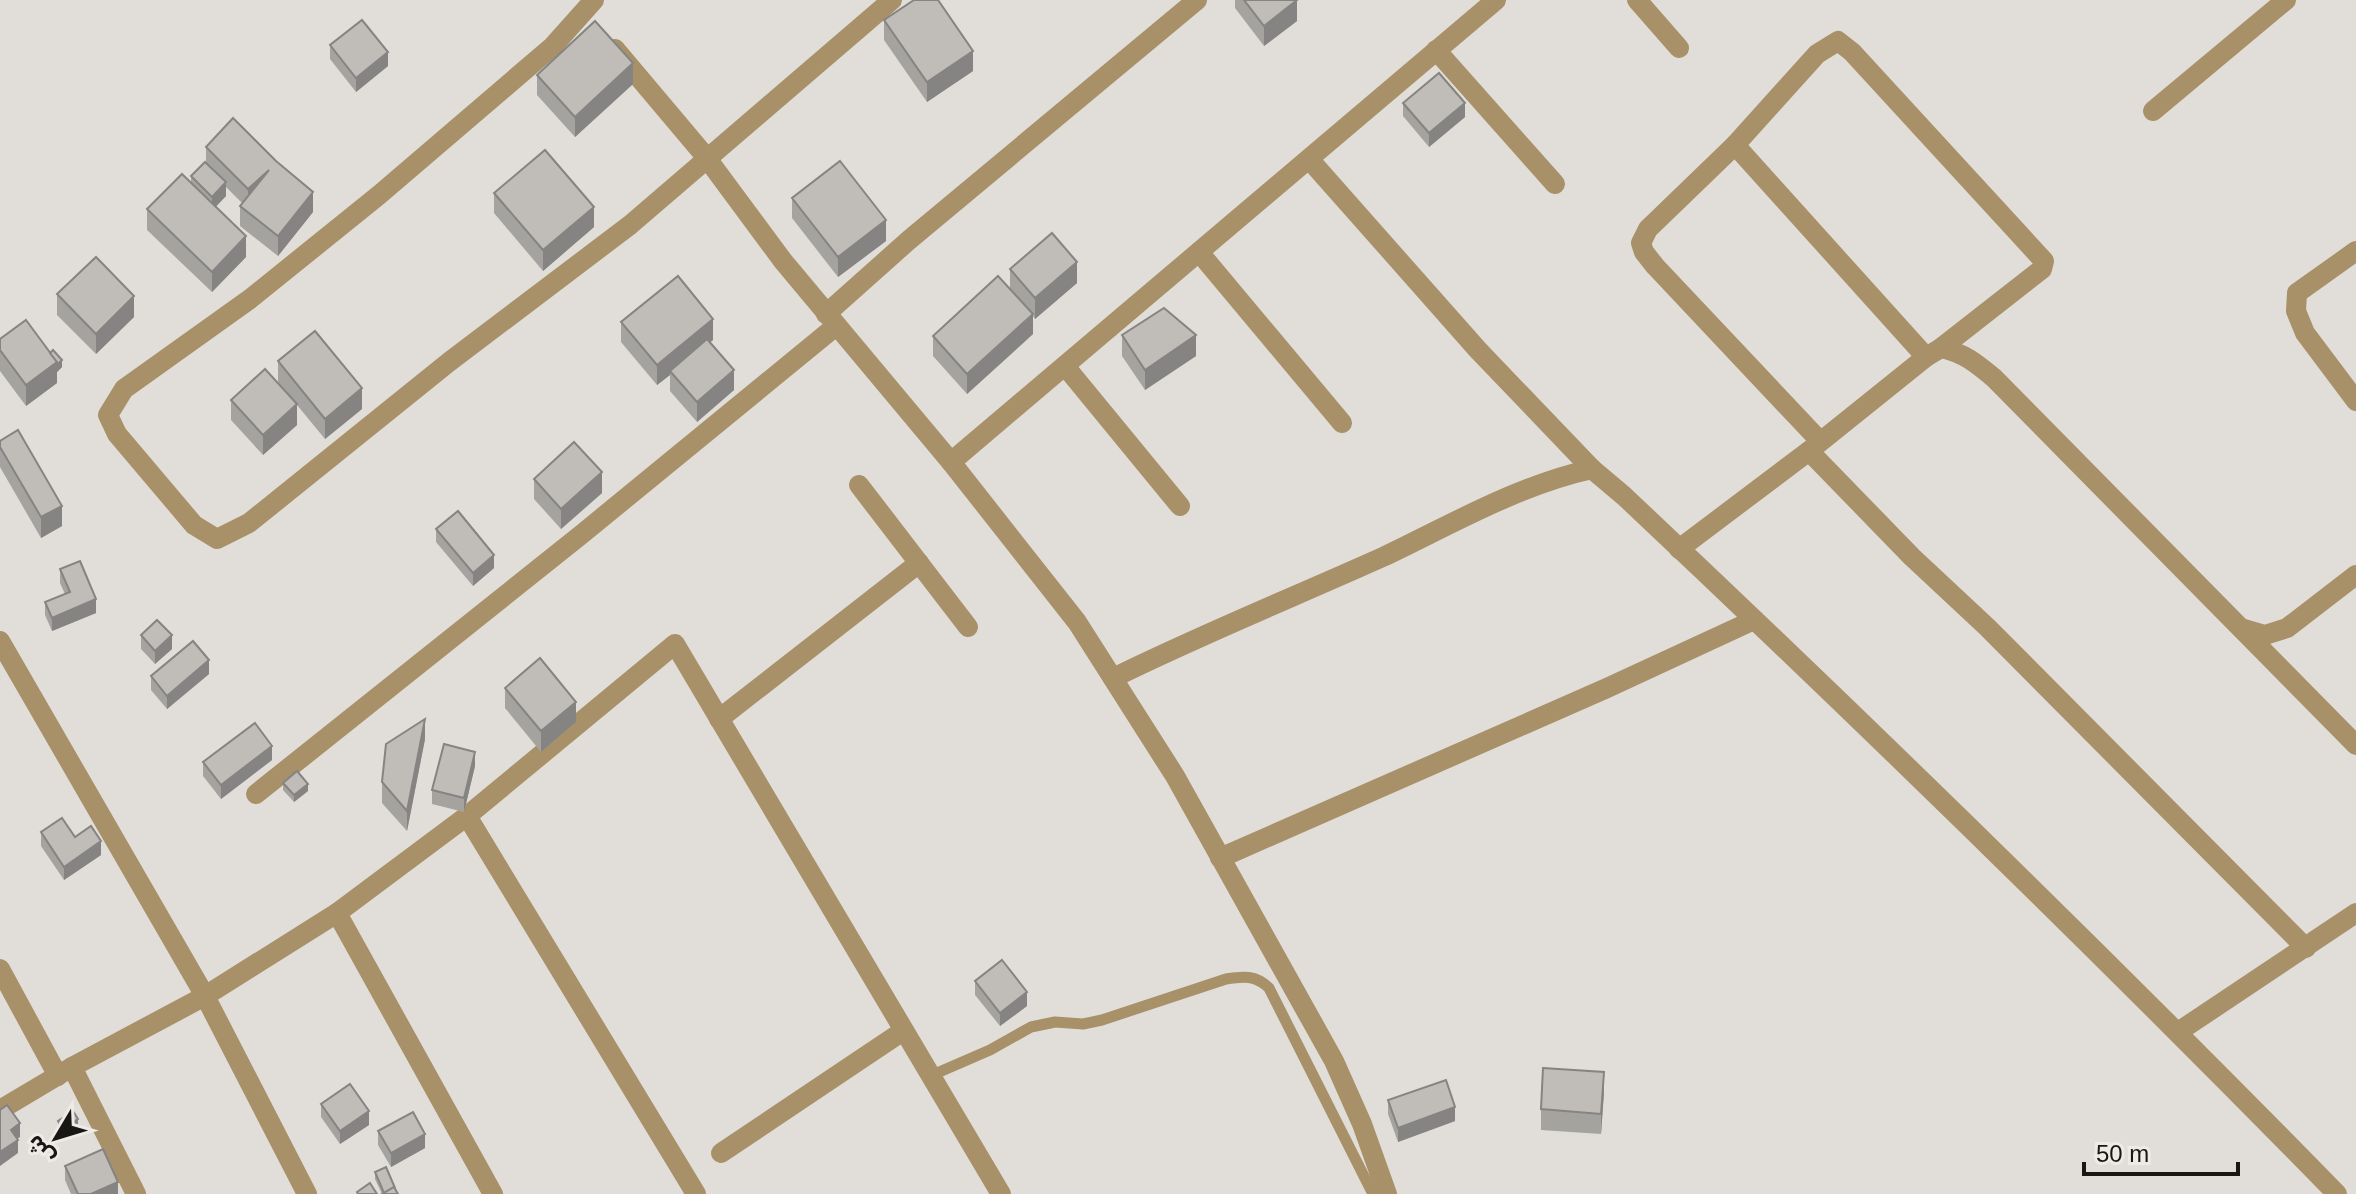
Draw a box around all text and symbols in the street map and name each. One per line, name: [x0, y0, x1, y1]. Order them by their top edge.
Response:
north arrow: [16, 1098, 96, 1178]
scale bar: [2084, 1126, 2238, 1176]
text: ش: [22, 1130, 60, 1170]
text: 50 m: [2096, 1140, 2149, 1167]

